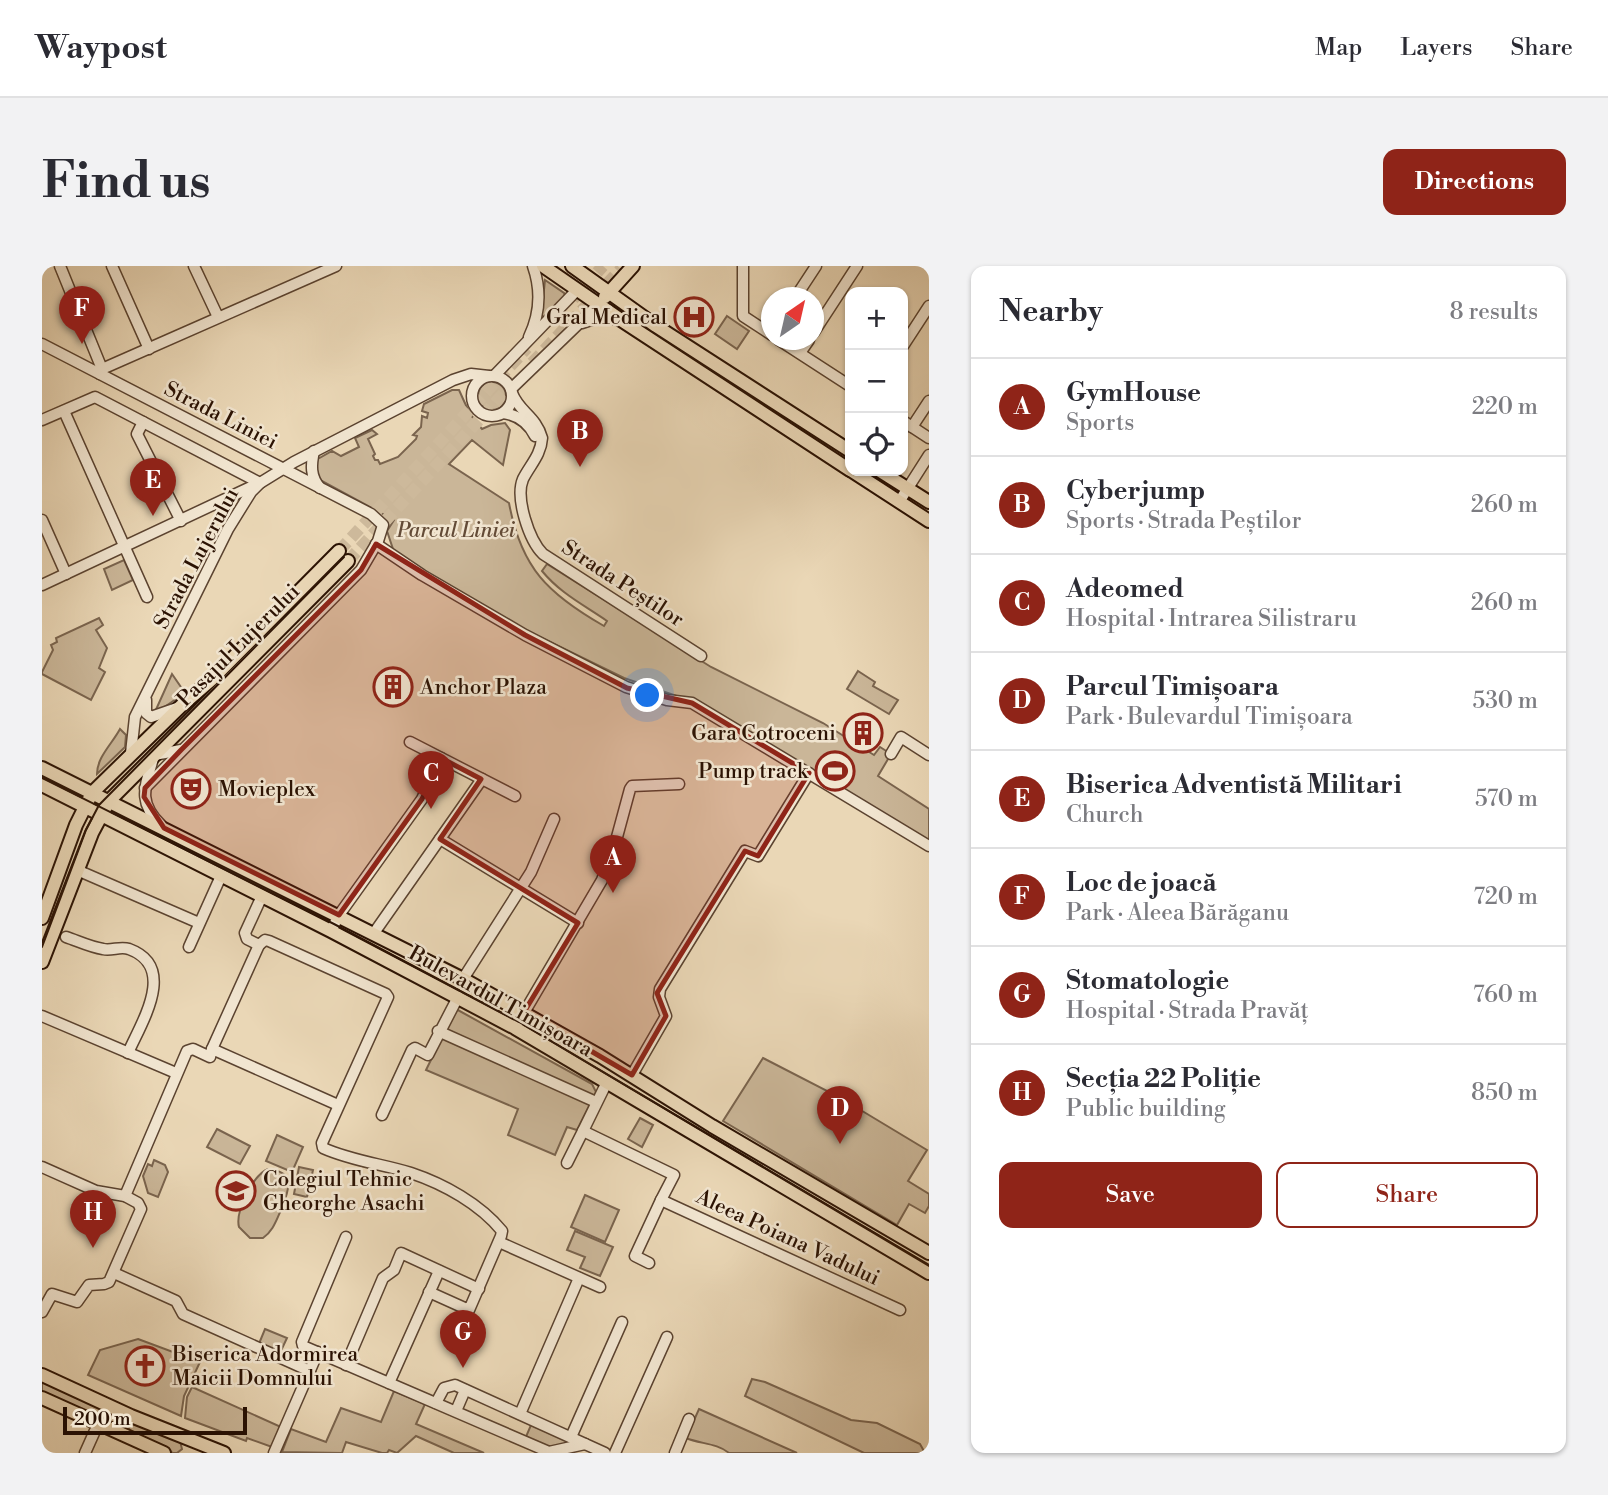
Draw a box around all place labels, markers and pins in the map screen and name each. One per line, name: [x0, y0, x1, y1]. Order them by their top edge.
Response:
pin: F: [59, 286, 105, 344]
hospital icon: Gral Medical: [673, 296, 715, 338]
place label: Gral Medical: [546, 305, 667, 331]
pin: B: [557, 409, 603, 467]
pin: E: [130, 458, 176, 516]
building icon: Anchor Plaza: [372, 666, 414, 708]
place label: Anchor Plaza: [419, 675, 547, 701]
building icon: Gara Cotroceni: [842, 712, 884, 754]
place label: Gara Cotroceni: [691, 721, 836, 747]
sports icon: Pump track: [814, 750, 856, 792]
pin: C: [408, 751, 454, 809]
place label: Pump track: [698, 759, 809, 785]
theatre icon: Movieplex: [170, 768, 212, 810]
place label: Movieplex: [218, 777, 316, 803]
pin: A: [590, 835, 636, 893]
pin: D: [817, 1086, 863, 1144]
place label: Colegiul Tehnic Gheorghe Asachi: [263, 1167, 425, 1217]
school or university icon: Colegiul Tehnic Gheorghe Asachi: [215, 1170, 257, 1212]
pin: H: [70, 1190, 116, 1248]
pin: G: [440, 1310, 486, 1368]
place label: Biserica Adormirea Maicii Domnului: [171, 1342, 359, 1392]
church icon: Biserica Adormirea Maicii Domnului: [124, 1345, 166, 1387]

